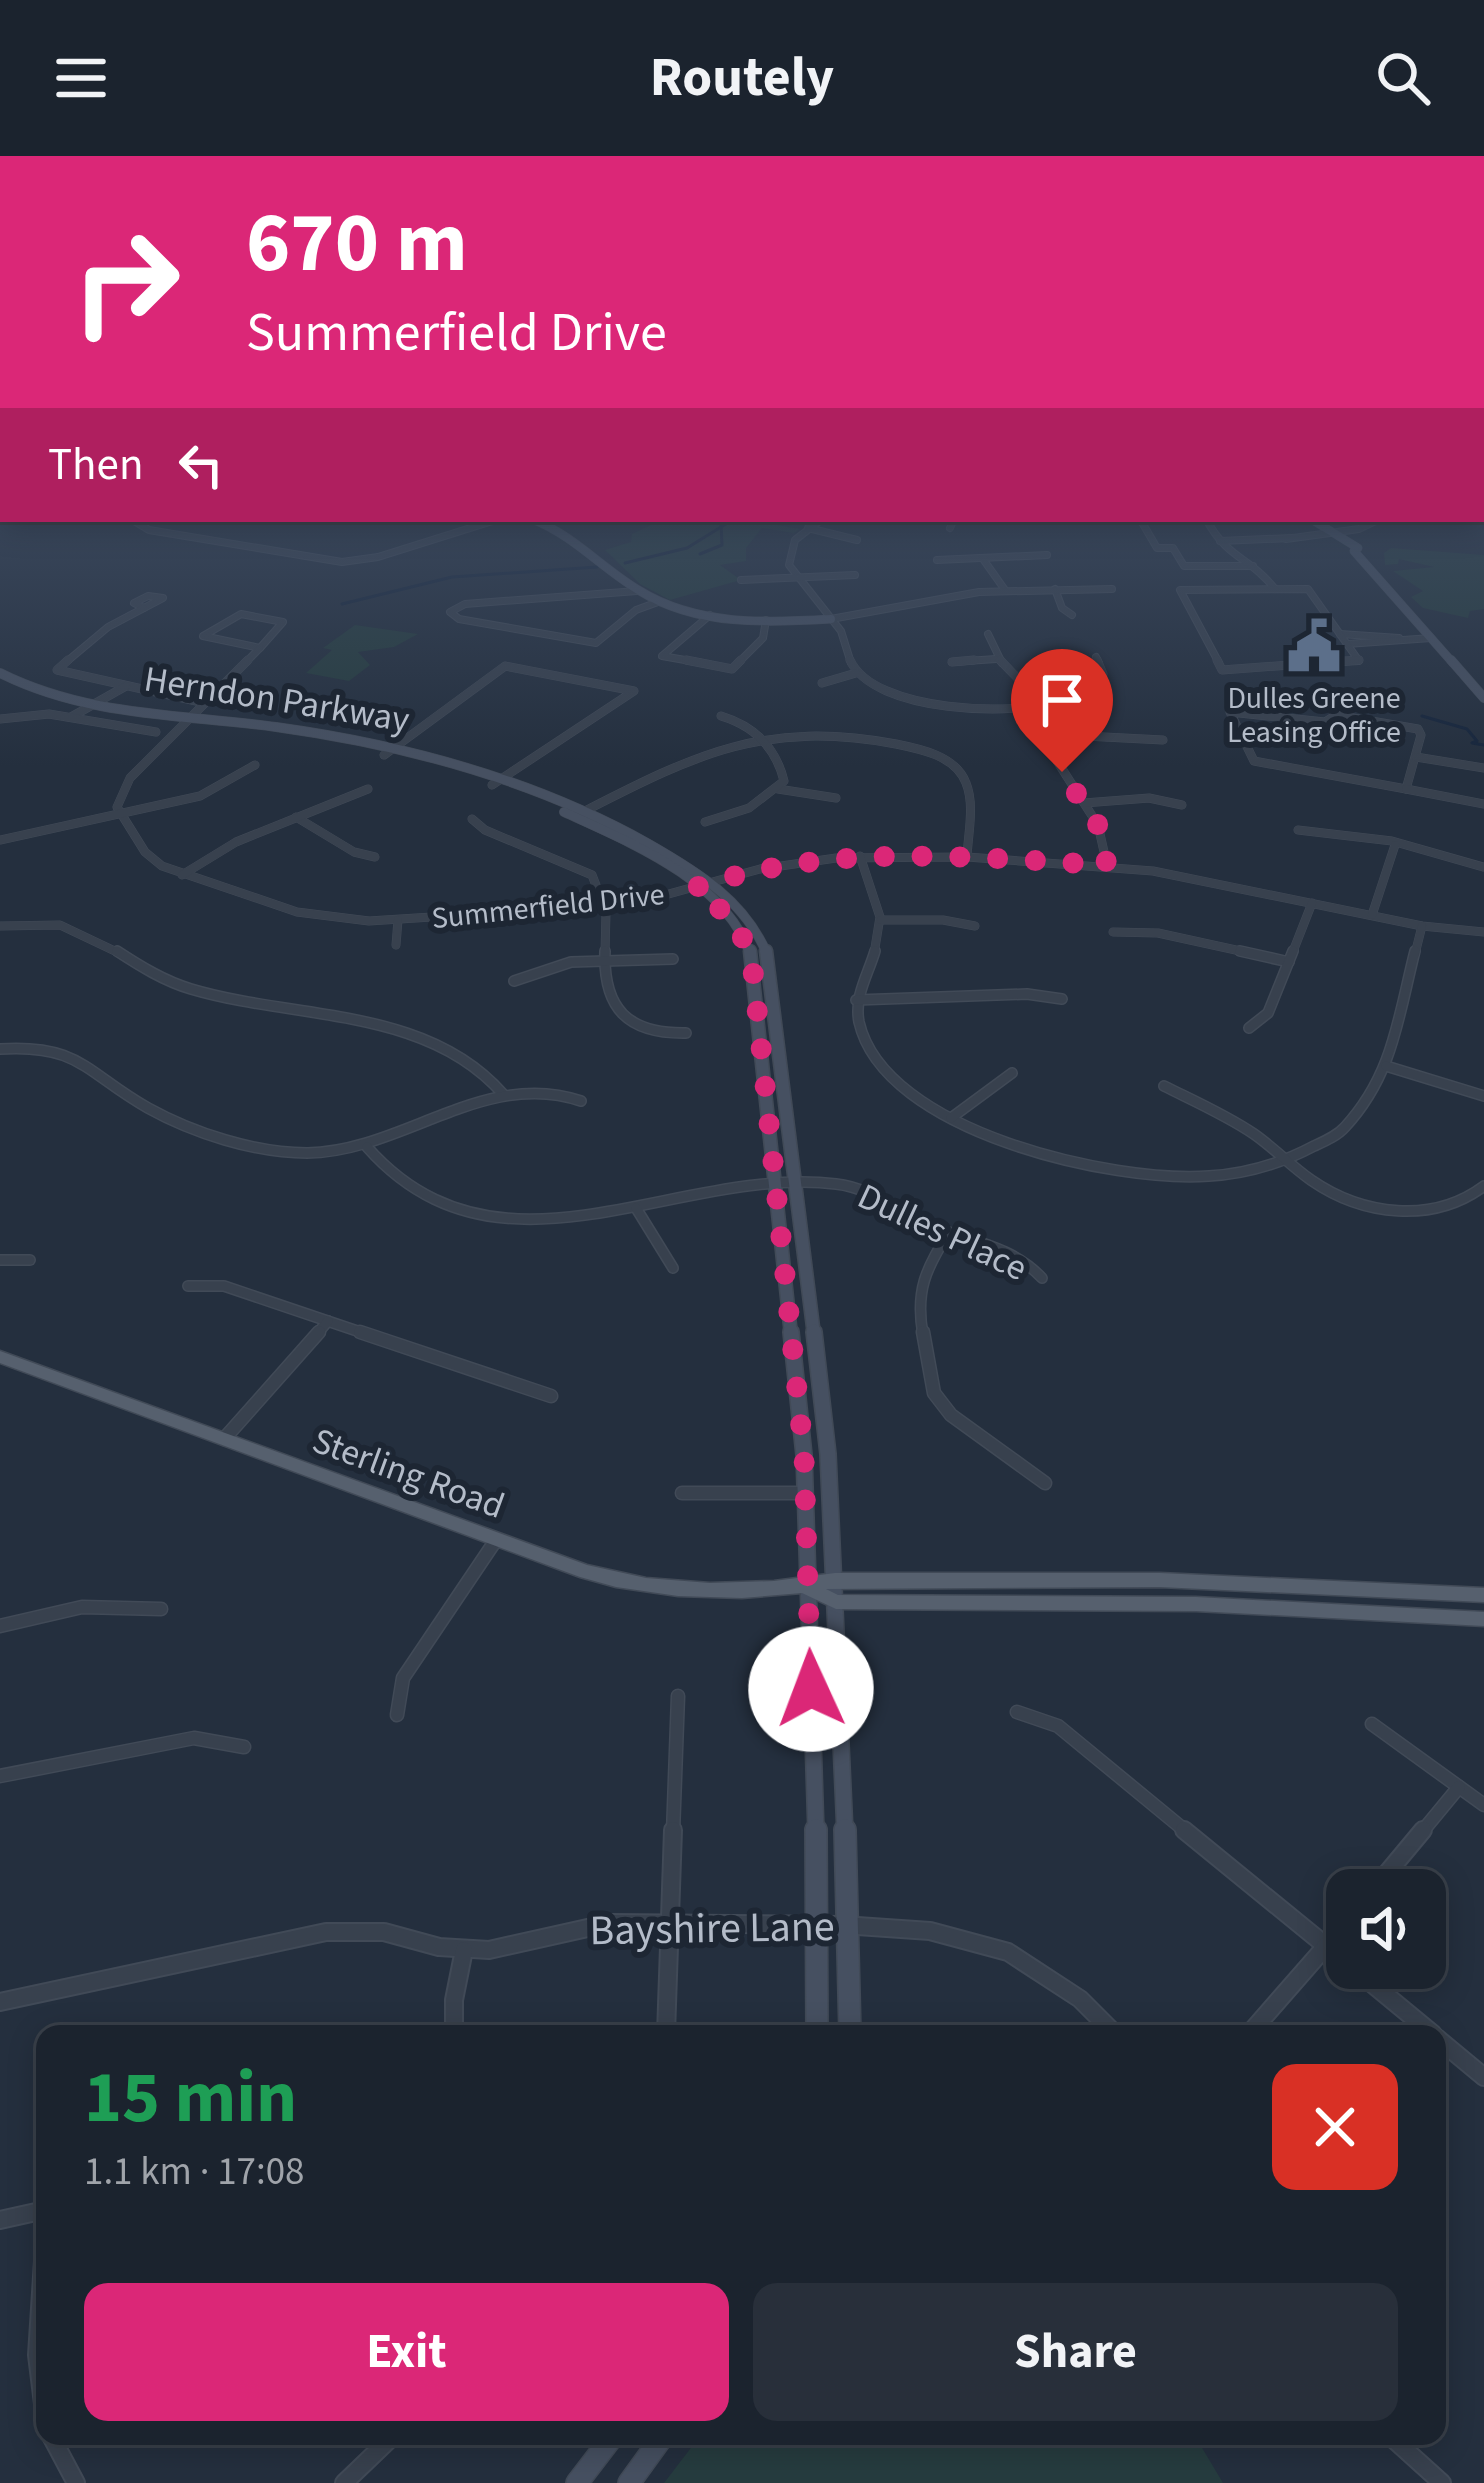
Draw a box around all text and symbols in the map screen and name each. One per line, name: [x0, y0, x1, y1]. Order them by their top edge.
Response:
text: Routely: [650, 40, 834, 117]
icon: menu: [48, 45, 114, 111]
icon: search: [1370, 45, 1436, 111]
text: 670 m: [246, 184, 468, 304]
icon: right: [48, 204, 204, 360]
text: Summerfield Drive: [246, 295, 667, 372]
icon: left: [168, 432, 234, 498]
text: Then: [48, 433, 144, 497]
public building icon: Dulles Greene Leasing Office: [1285, 617, 1343, 675]
pin: [1011, 649, 1113, 772]
street label: Herndon Parkway: [141, 653, 413, 746]
icon: arrive: [1029, 667, 1095, 733]
place label: Dulles Greene Leasing Office: [1227, 677, 1401, 754]
street label: Summerfield Drive: [430, 873, 667, 940]
street label: Dulles Place: [849, 1171, 1035, 1294]
street label: Sterling Road: [305, 1415, 512, 1532]
position arrow: [748, 1626, 874, 1752]
map controls: [1326, 1869, 1446, 1989]
button: sound: [1326, 1869, 1446, 1989]
street label: Bayshire Lane: [589, 1897, 835, 1961]
text: 15 min: [84, 2047, 297, 2150]
button: close: [1272, 2064, 1398, 2190]
text: 1.1 km · 17:08: [84, 2144, 304, 2200]
button: Exit: [84, 2283, 729, 2421]
button: Share: [753, 2283, 1398, 2421]

